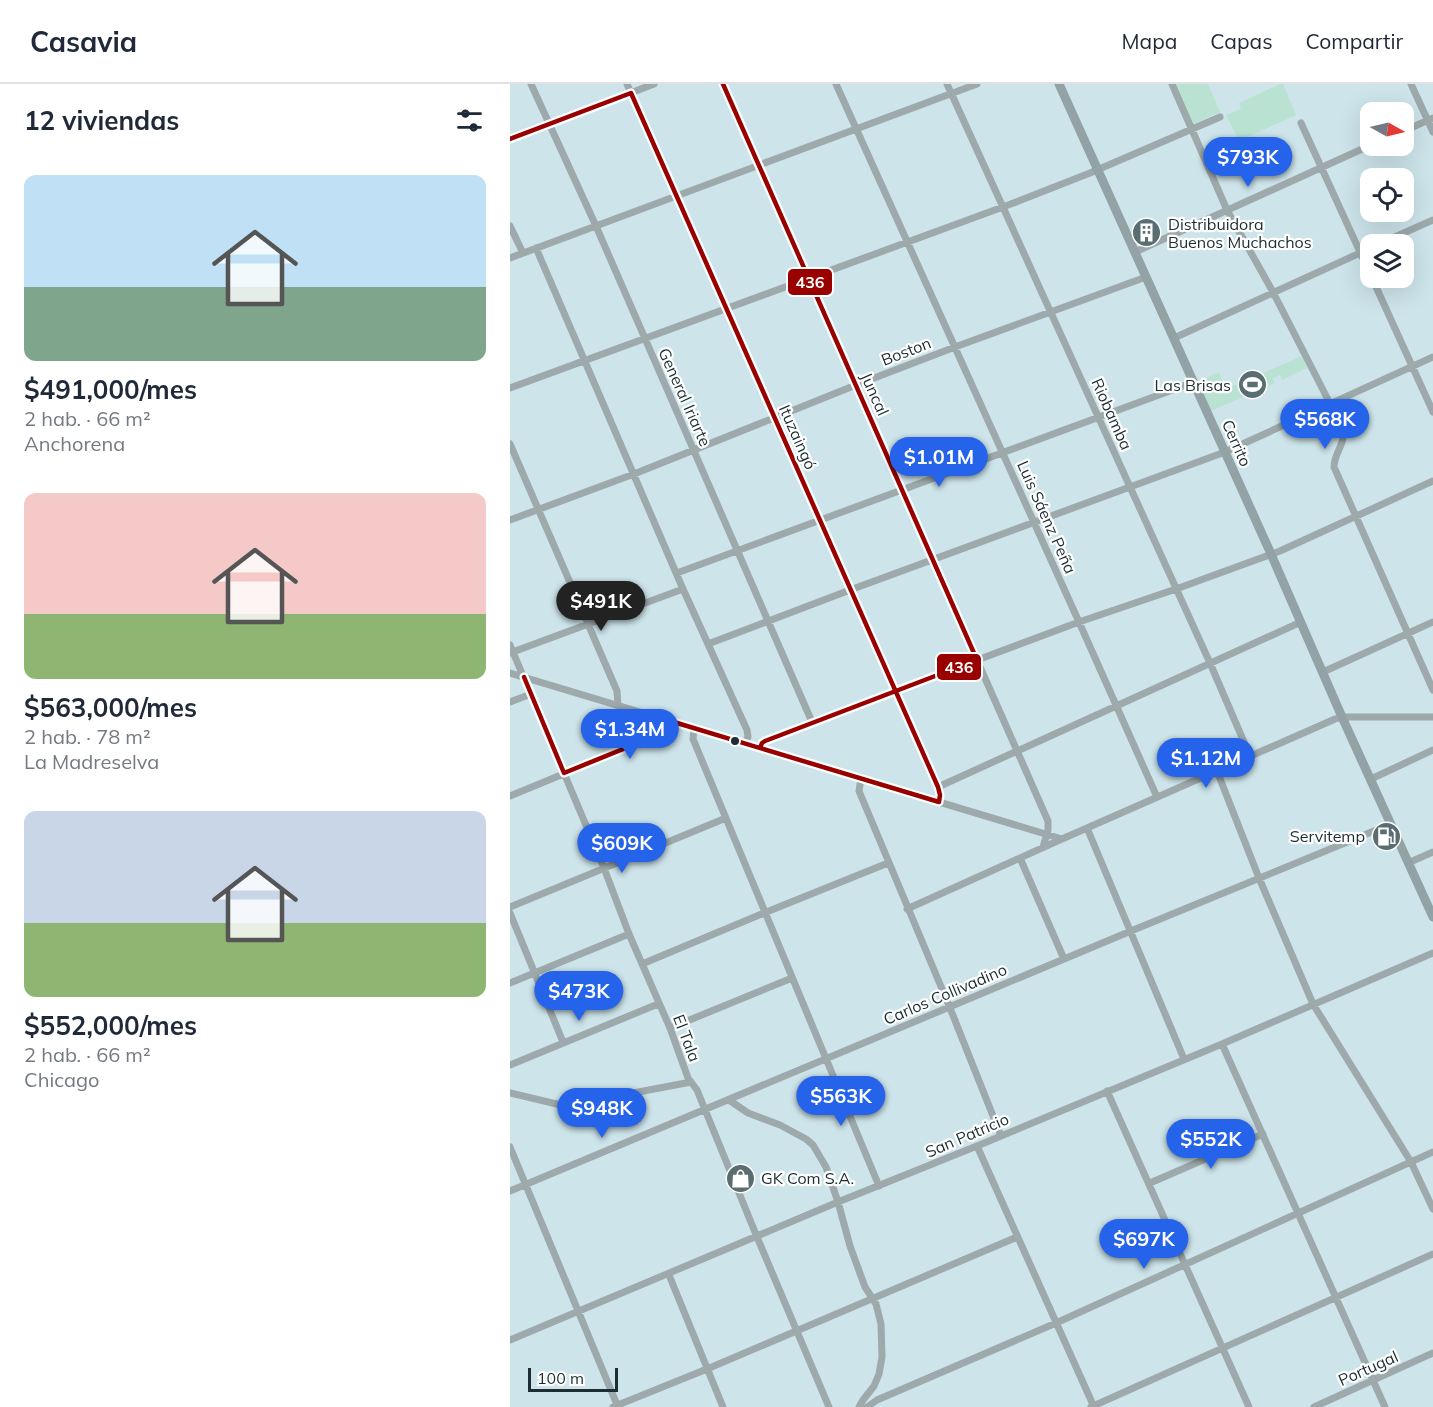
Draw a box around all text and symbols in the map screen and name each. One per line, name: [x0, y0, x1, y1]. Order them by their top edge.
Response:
text: Casavia: [30, 24, 137, 59]
text: Mapa: [1122, 28, 1177, 54]
text: Capas: [1210, 28, 1273, 54]
text: Compartir: [1306, 28, 1403, 54]
north arrow: [1360, 102, 1414, 156]
map controls: [1360, 102, 1414, 288]
text: 12 viviendas: [24, 104, 179, 137]
icon: filters: [453, 104, 486, 137]
pin: $793K: [1206, 137, 1290, 188]
text: $793K: [1217, 144, 1279, 169]
button: locate: [1360, 168, 1414, 222]
icon: home: [201, 214, 309, 322]
place label: Distribuidora Buenos Muchachos: [1168, 214, 1312, 252]
building icon: Distribuidora Buenos Muchachos: [1131, 217, 1163, 249]
button: layers: [1360, 234, 1414, 288]
line badge: 436: [787, 268, 833, 296]
text: 436: [796, 272, 825, 292]
street label: Boston: [878, 332, 934, 370]
street label: General Iriarte: [654, 345, 716, 449]
street label: Juncal: [857, 369, 893, 419]
sports icon: Las Brisas: [1236, 369, 1268, 401]
text: $491,000/mes: [24, 373, 197, 406]
street label: Riobamba: [1087, 375, 1137, 453]
place label: Las Brisas: [1155, 375, 1231, 395]
pin: $568K: [1283, 399, 1367, 450]
street label: Ituzaingó: [775, 402, 821, 472]
text: 2 hab. · 66 m²: [24, 406, 151, 431]
text: $568K: [1294, 406, 1356, 431]
street label: Cerrito: [1218, 416, 1256, 470]
text: Anchorena: [24, 431, 125, 456]
pin: $1.01M: [890, 437, 988, 488]
text: $1.01M: [904, 444, 974, 469]
street label: Luis Sáenz Peña: [1013, 457, 1081, 577]
icon: home: [201, 532, 309, 640]
pin: $491K: [559, 581, 643, 632]
text: $491K: [570, 588, 632, 613]
line badge: 436: [936, 653, 982, 681]
text: 436: [945, 657, 974, 677]
text: $563,000/mes: [24, 691, 197, 724]
pin: $1.34M: [581, 709, 679, 760]
text: $1.34M: [595, 716, 665, 741]
text: 2 hab. · 78 m²: [24, 724, 151, 749]
unlabelled marker: [729, 735, 741, 747]
pin: $1.12M: [1157, 738, 1255, 789]
text: $1.12M: [1171, 745, 1241, 770]
text: La Madreselva: [24, 749, 159, 774]
fuel station icon: Servitemp: [1370, 820, 1402, 852]
pin: $609K: [580, 823, 664, 874]
place label: Servitemp: [1290, 826, 1365, 846]
text: $609K: [591, 830, 653, 855]
icon: home: [201, 850, 309, 958]
street label: Carlos Collivadino: [880, 959, 1010, 1029]
pin: $473K: [537, 971, 621, 1022]
text: $473K: [548, 978, 610, 1003]
text: $552,000/mes: [24, 1009, 197, 1042]
street label: El Tala: [669, 1012, 705, 1064]
text: 2 hab. · 66 m²: [24, 1042, 151, 1067]
text: Chicago: [24, 1067, 99, 1092]
pin: $563K: [799, 1076, 883, 1127]
text: $563K: [810, 1083, 872, 1108]
pin: $948K: [560, 1088, 644, 1139]
text: $948K: [571, 1095, 633, 1120]
street label: San Patricio: [922, 1108, 1012, 1162]
pin: $552K: [1169, 1119, 1253, 1170]
text: $552K: [1180, 1126, 1242, 1151]
shop icon: GK Com S.A.: [724, 1162, 756, 1194]
place label: GK Com S.A.: [761, 1168, 854, 1188]
pin: $697K: [1102, 1219, 1186, 1270]
text: $697K: [1113, 1226, 1175, 1251]
street label: Portugal: [1335, 1346, 1401, 1390]
scale bar: [528, 1365, 618, 1392]
text: 100 m: [537, 1368, 584, 1388]

